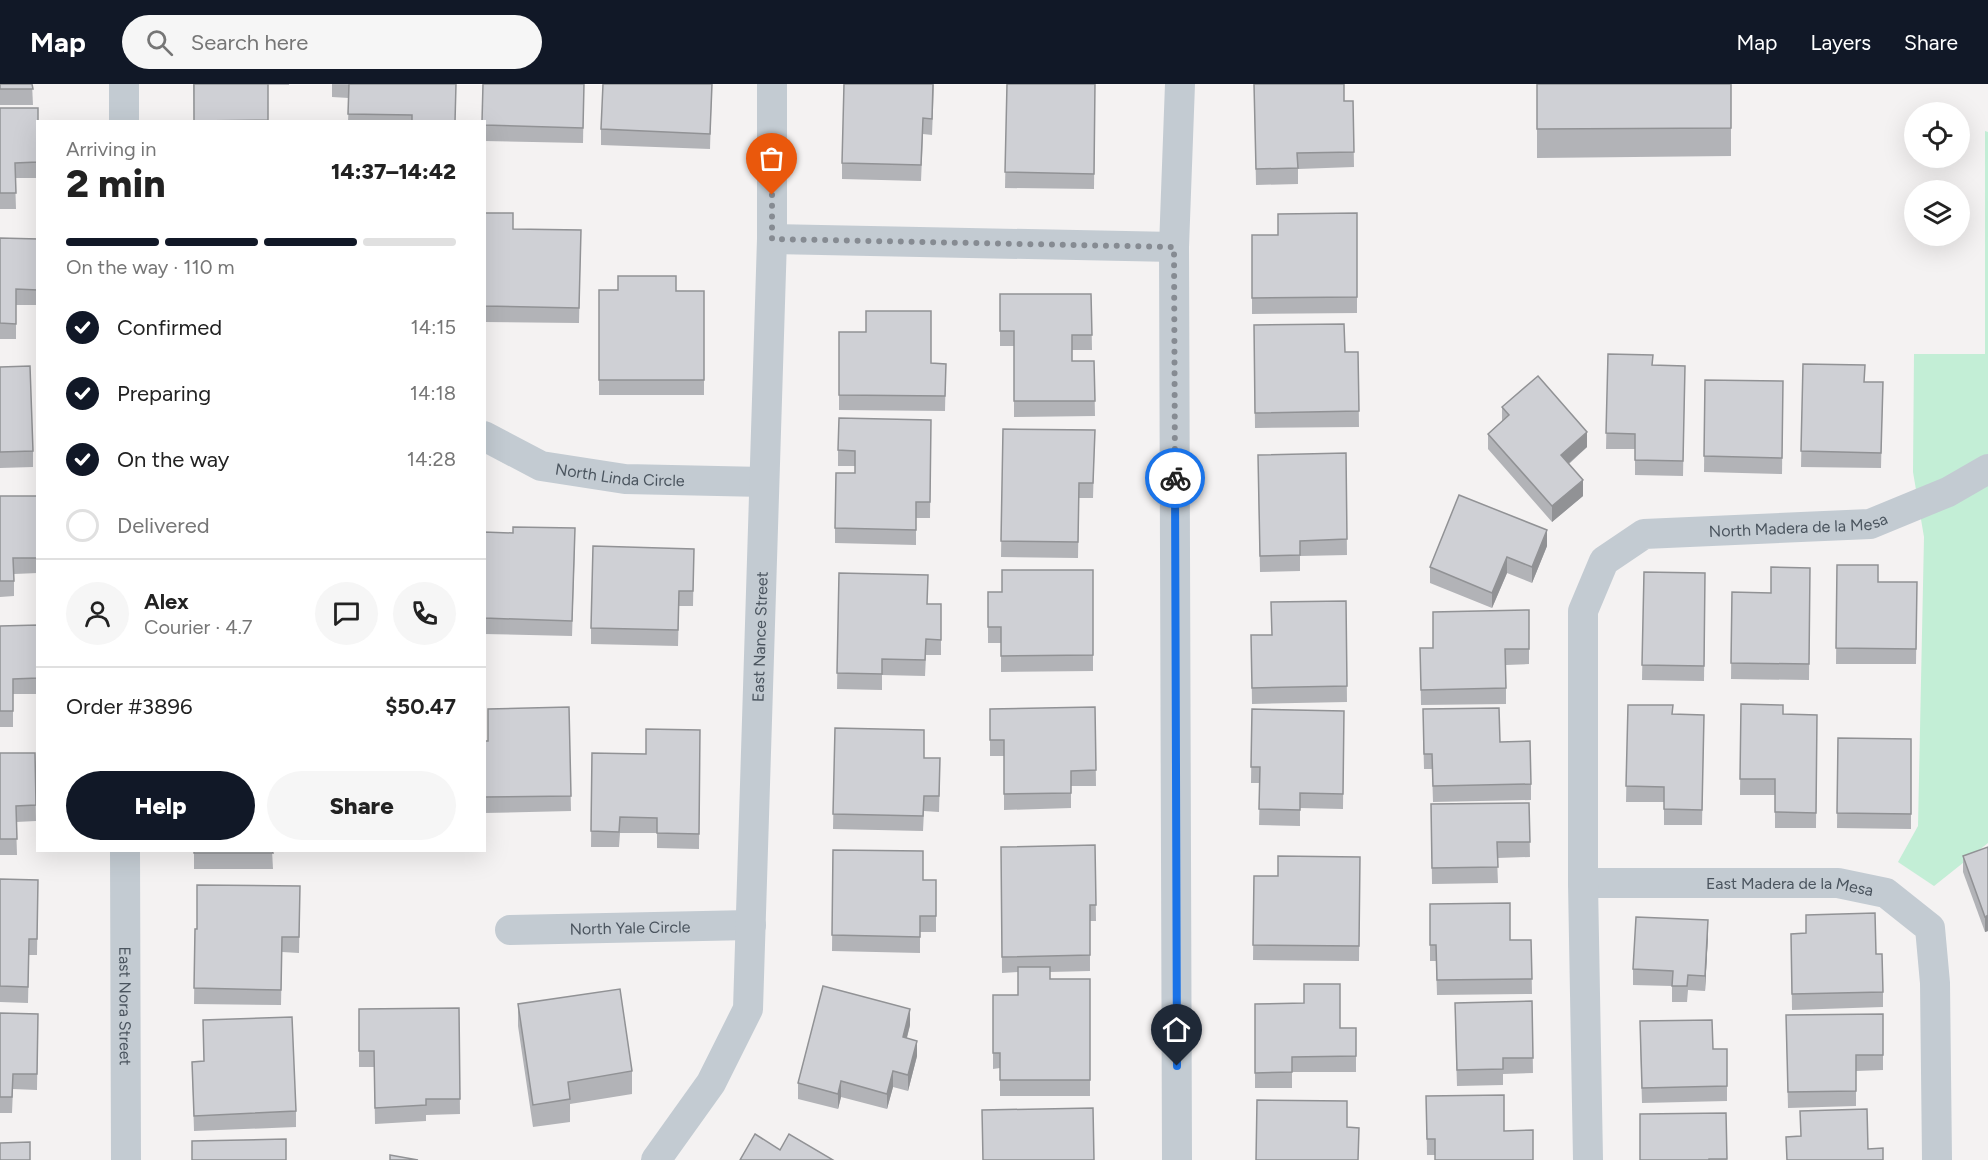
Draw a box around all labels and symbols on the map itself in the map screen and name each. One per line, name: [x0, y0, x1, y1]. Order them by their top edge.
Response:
pin: [746, 133, 797, 195]
courier: [1145, 448, 1205, 508]
street label: North Linda Circle: [554, 459, 685, 490]
street label: North Madera de la Mesa: [1708, 509, 1890, 541]
street label: East Nance Street: [749, 571, 772, 702]
street label: East Madera de la Mesa: [1706, 874, 1875, 900]
street label: North Yale Circle: [569, 917, 691, 939]
street label: East Nora Street: [115, 946, 135, 1066]
pin: [1151, 1004, 1202, 1066]

